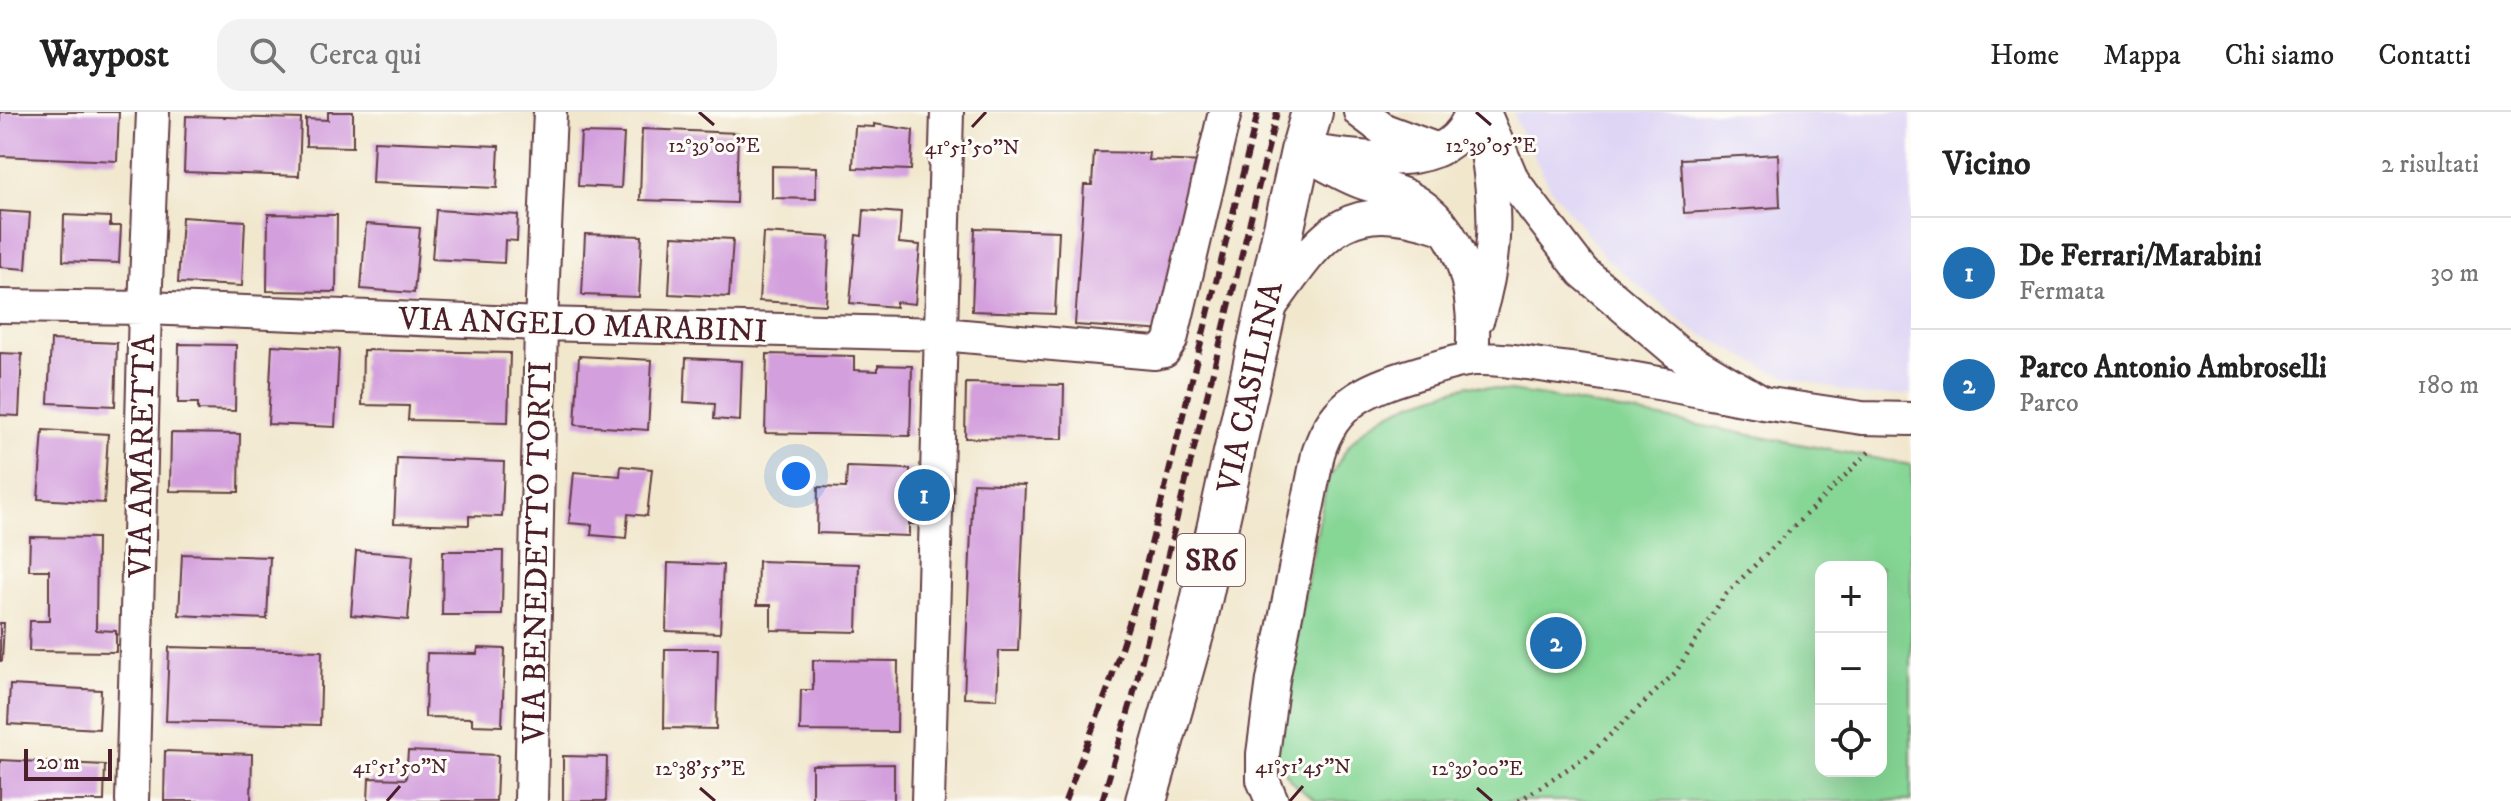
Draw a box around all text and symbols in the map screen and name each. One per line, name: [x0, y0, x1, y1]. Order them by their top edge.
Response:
search box: [217, 19, 777, 91]
text: Waypost: [40, 31, 169, 79]
icon: search: [245, 33, 289, 77]
text: Cerca qui: [309, 37, 422, 74]
text: Home: [1990, 38, 2059, 73]
text: Mappa: [2103, 38, 2181, 73]
text: Chi siamo: [2225, 38, 2334, 73]
text: Contatti: [2378, 38, 2471, 73]
text: 12°39'00"E: [668, 134, 760, 159]
text: 12°39'05"E: [1446, 134, 1536, 159]
text: 41°51'50"N: [925, 136, 1019, 161]
text: Vicino: [1943, 143, 2031, 185]
text: 2 risultati: [2381, 148, 2479, 181]
text: De Ferrari/Marabini: [2019, 238, 2262, 275]
text: 1: [1964, 257, 1974, 290]
text: 30 m: [2430, 257, 2479, 290]
text: Fermata: [2019, 275, 2105, 308]
street label: VIA CASILINA: [1209, 278, 1293, 497]
street label: VIA ANGELO MARABINI: [397, 300, 768, 352]
street label: VIA AMARETTA: [121, 333, 165, 579]
text: Parco Antonio Ambroselli: [2019, 350, 2327, 387]
street label: VIA BENEDETTO TORTI: [515, 360, 561, 745]
text: 2: [1963, 369, 1975, 402]
text: 180 m: [2417, 369, 2479, 402]
text: Parco: [2019, 387, 2079, 420]
your location: [776, 456, 816, 496]
pin: 1: [898, 465, 950, 525]
road number: SR6: [1177, 534, 1245, 586]
map controls: [1815, 561, 1887, 777]
button: +: [1815, 561, 1887, 633]
pin: 2: [1530, 613, 1582, 673]
button: −: [1815, 633, 1887, 705]
button: locate: [1815, 705, 1887, 777]
scale bar: [24, 745, 112, 781]
text: 20 m: [36, 749, 80, 776]
text: 41°51'50"N: [353, 755, 447, 780]
text: 41°51'45"N: [1255, 755, 1351, 780]
text: 12°38'55"E: [655, 757, 745, 782]
text: 12°39'00"E: [1431, 757, 1523, 782]

